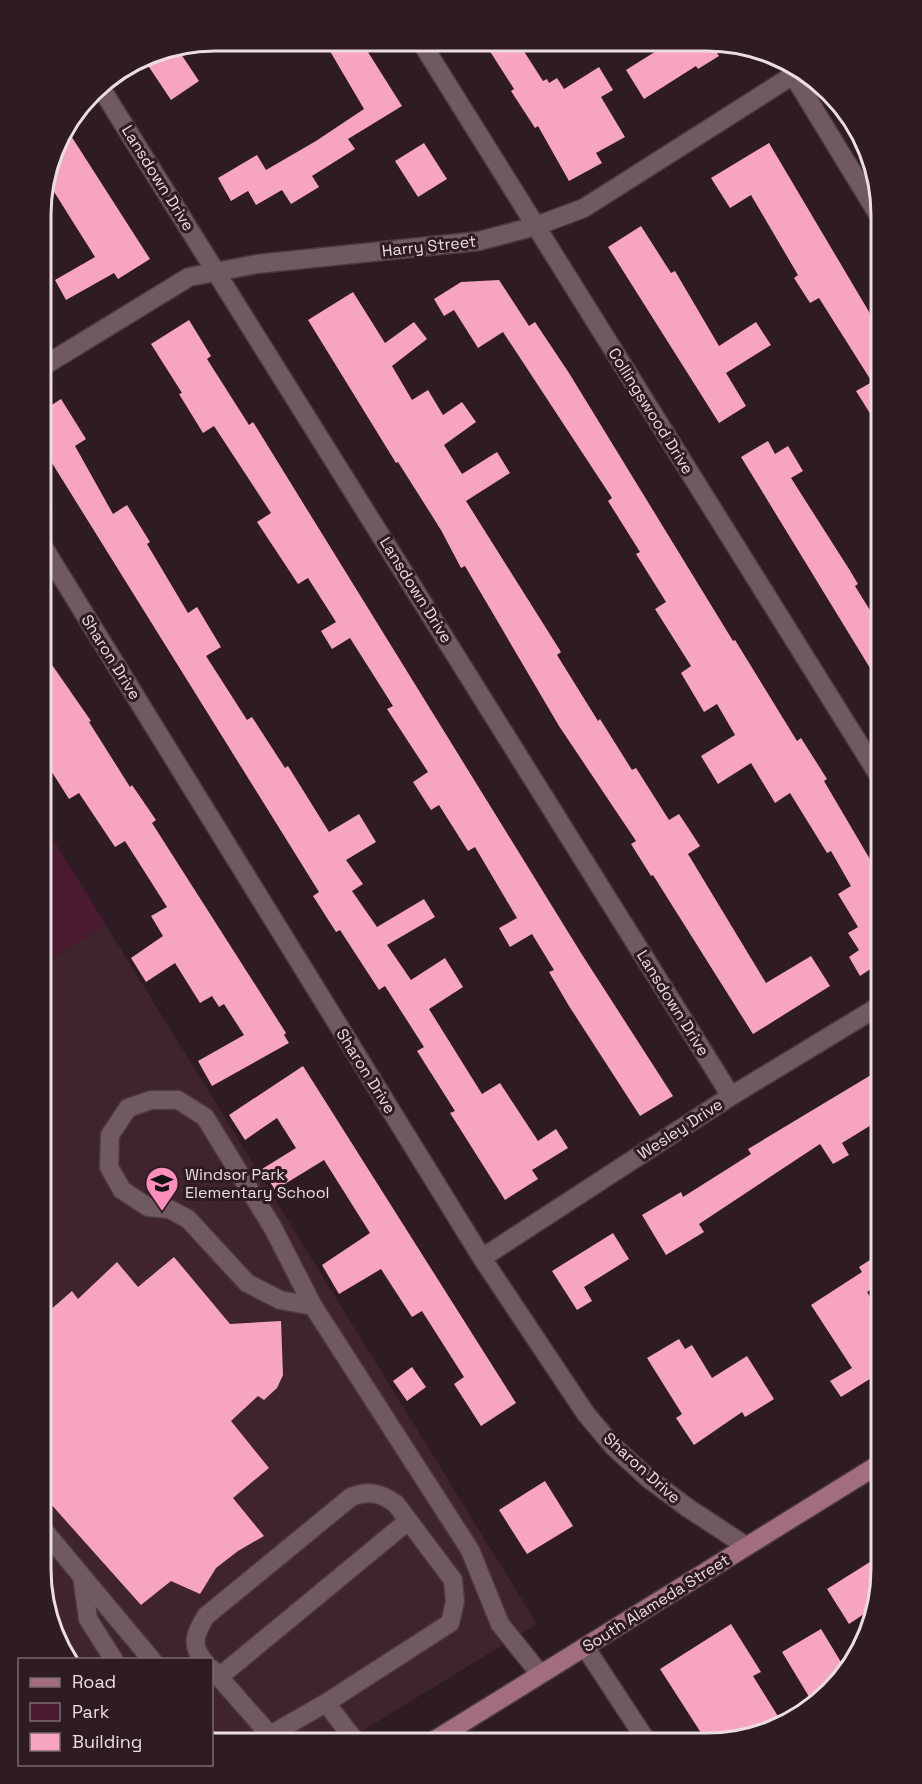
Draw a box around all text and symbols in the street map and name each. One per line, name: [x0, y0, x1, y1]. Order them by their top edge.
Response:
street label: Lansdown Drive: [117, 121, 199, 235]
street label: Harry Street: [381, 231, 477, 261]
street label: Collingswood Drive: [604, 344, 698, 478]
street label: Lansdown Drive: [375, 533, 457, 647]
street label: Sharon Drive: [76, 610, 146, 704]
street label: Lansdown Drive: [632, 946, 714, 1060]
street label: Sharon Drive: [331, 1024, 401, 1118]
street label: Wesley Drive: [633, 1094, 727, 1164]
place label: Windsor Park Elementary School: [185, 1164, 330, 1203]
school or university icon: Windsor Park Elementary School: [144, 1165, 180, 1212]
street label: Sharon Drive: [599, 1428, 685, 1508]
street label: South Alameda Street: [579, 1549, 733, 1657]
legend: [18, 1658, 213, 1766]
text: Road: [72, 1670, 116, 1693]
text: Park: [72, 1700, 110, 1723]
text: Building: [72, 1730, 142, 1753]

